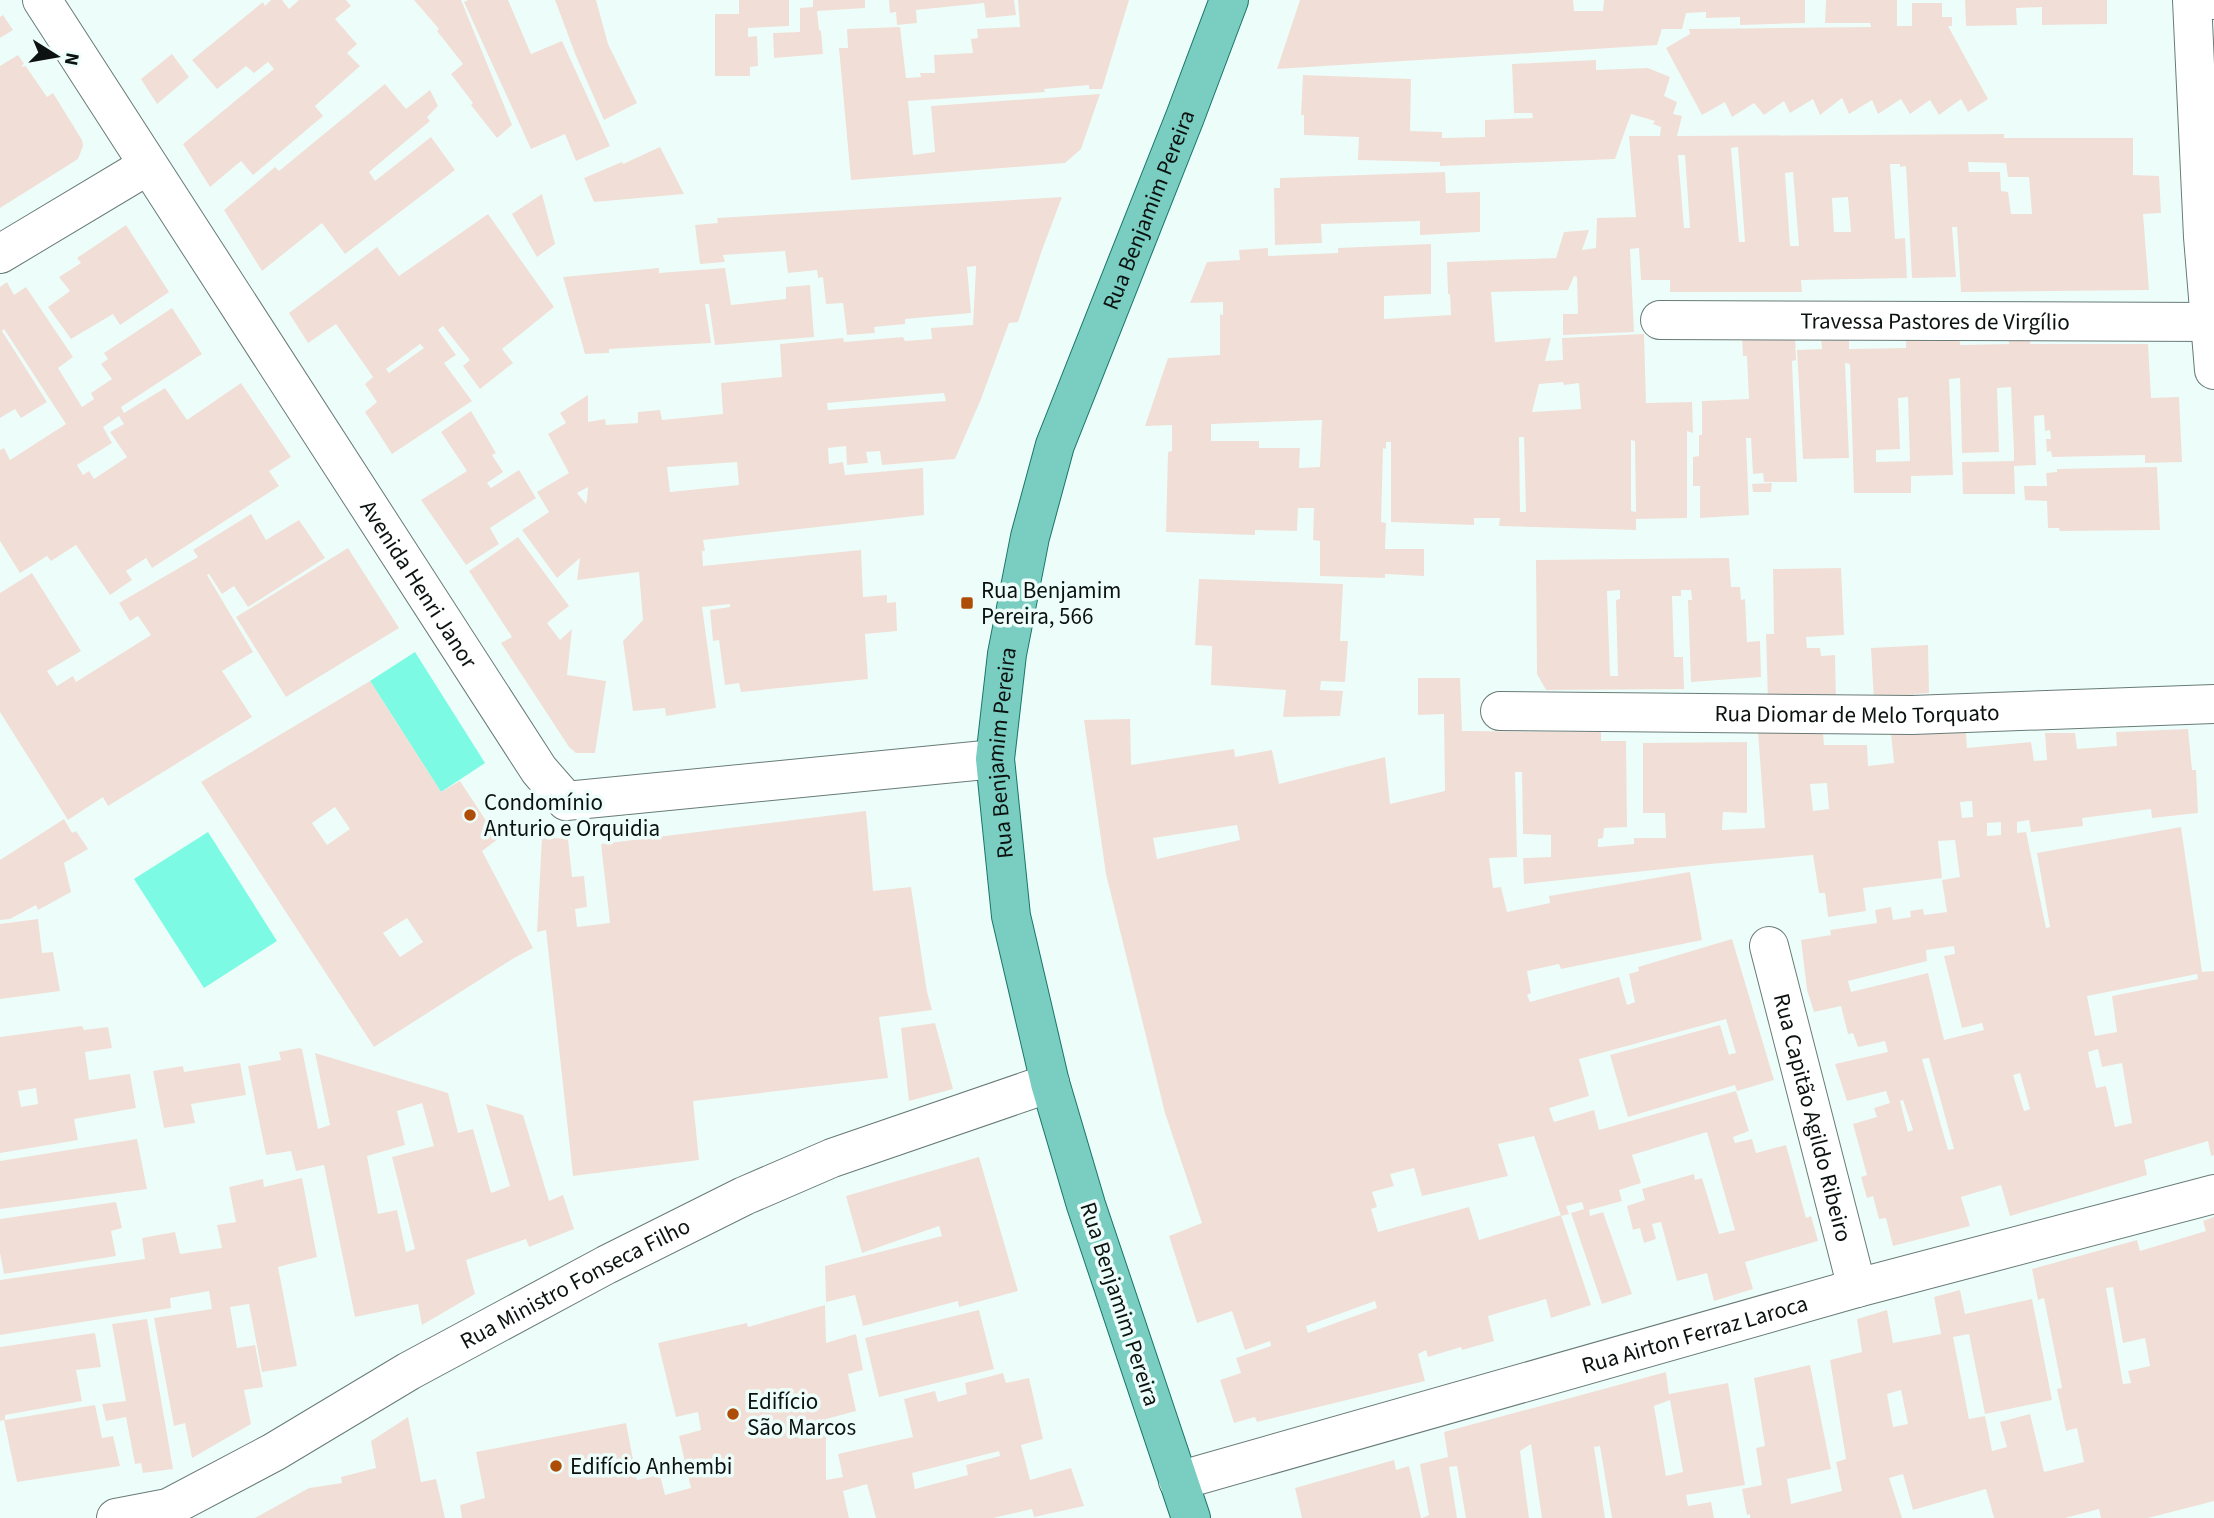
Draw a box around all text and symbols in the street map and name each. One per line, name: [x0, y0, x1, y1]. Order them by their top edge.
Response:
north arrow: [21, 21, 91, 91]
text: N: [57, 50, 86, 68]
street label: Rua Benjamim Pereira: [1094, 105, 1203, 315]
street label: Travessa Pastores de Virgílio: [1800, 304, 2070, 338]
street label: Avenida Henri Janor: [352, 493, 486, 675]
place label: Rua Benjamim Pereira, 566: [981, 574, 1121, 633]
marker: Rua Benjamim Pereira, 566: [959, 595, 975, 611]
street label: Rua Benjamim Pereira: [978, 644, 1025, 860]
street label: Rua Diomar de Melo Torquato: [1714, 695, 2000, 731]
place label: Condomínio Anturio e Orquidia: [484, 786, 660, 845]
marker: Condomínio Anturio e Orquidia: [462, 807, 478, 823]
street label: Rua Capitão Agildo Ribeiro: [1765, 990, 1861, 1245]
street label: Rua Benjamim Pereira: [1071, 1198, 1169, 1410]
street label: Rua Ministro Fonseca Filho: [454, 1209, 696, 1357]
street label: Rua Airton Ferraz Laroca: [1578, 1286, 1812, 1382]
place label: Edifício São Marcos: [747, 1385, 856, 1444]
marker: Edifício São Marcos: [725, 1406, 741, 1422]
place label: Edifício Anhembi: [570, 1450, 732, 1483]
marker: Edifício Anhembi: [548, 1458, 564, 1474]

